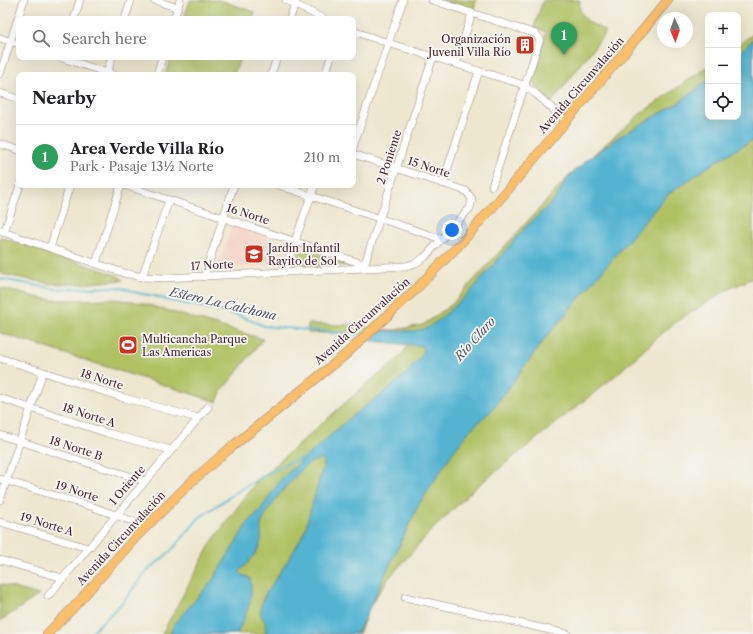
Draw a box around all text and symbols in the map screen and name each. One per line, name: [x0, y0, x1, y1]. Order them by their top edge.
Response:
north arrow: [657, 12, 693, 48]
map controls: [705, 12, 741, 120]
button: +: [705, 12, 741, 48]
search box: [16, 16, 356, 60]
pin: 1: [551, 22, 577, 55]
icon: search: [30, 27, 52, 49]
text: Search here: [62, 29, 147, 48]
place label: Organización Juvenil Villa Río: [426, 32, 511, 59]
building icon: Organización Juvenil Villa Río: [514, 34, 536, 56]
street label: Avenida Circunvalación: [535, 34, 627, 137]
button: −: [705, 48, 741, 84]
button: locate: [705, 84, 741, 120]
text: Nearby: [32, 88, 96, 108]
street label: 2 Poniente: [374, 128, 404, 186]
text: Area Verde Villa Río: [70, 139, 224, 158]
text: 1: [42, 149, 48, 165]
text: 210 m: [303, 149, 340, 165]
street label: 15 Norte: [406, 154, 452, 180]
text: Park · Pasaje 13½ Norte: [70, 158, 214, 174]
street label: 16 Norte: [225, 201, 271, 227]
your location: [442, 220, 462, 240]
place label: Jardín Infantil Rayito de Sol: [266, 241, 341, 268]
school or university icon: Jardín Infantil Rayito de Sol: [243, 243, 265, 265]
street label: 17 Norte: [190, 257, 234, 273]
street label: Avenida Circunvalación: [311, 274, 413, 368]
water label: Estero La Calchona: [167, 284, 278, 323]
water label: Río Claro: [451, 314, 498, 364]
place label: Multicancha Parque Las Americas: [142, 332, 247, 359]
sports icon: Multicancha Parque Las Americas: [117, 334, 139, 356]
street label: 18 Norte: [79, 365, 125, 393]
street label: 18 Norte A: [61, 400, 118, 430]
street label: 18 Norte B: [48, 433, 105, 463]
street label: 1 Oriente: [106, 462, 148, 508]
street label: 19 Norte: [54, 478, 100, 504]
street label: Avenida Circunvalación: [73, 488, 168, 589]
street label: 19 Norte A: [19, 509, 76, 539]

